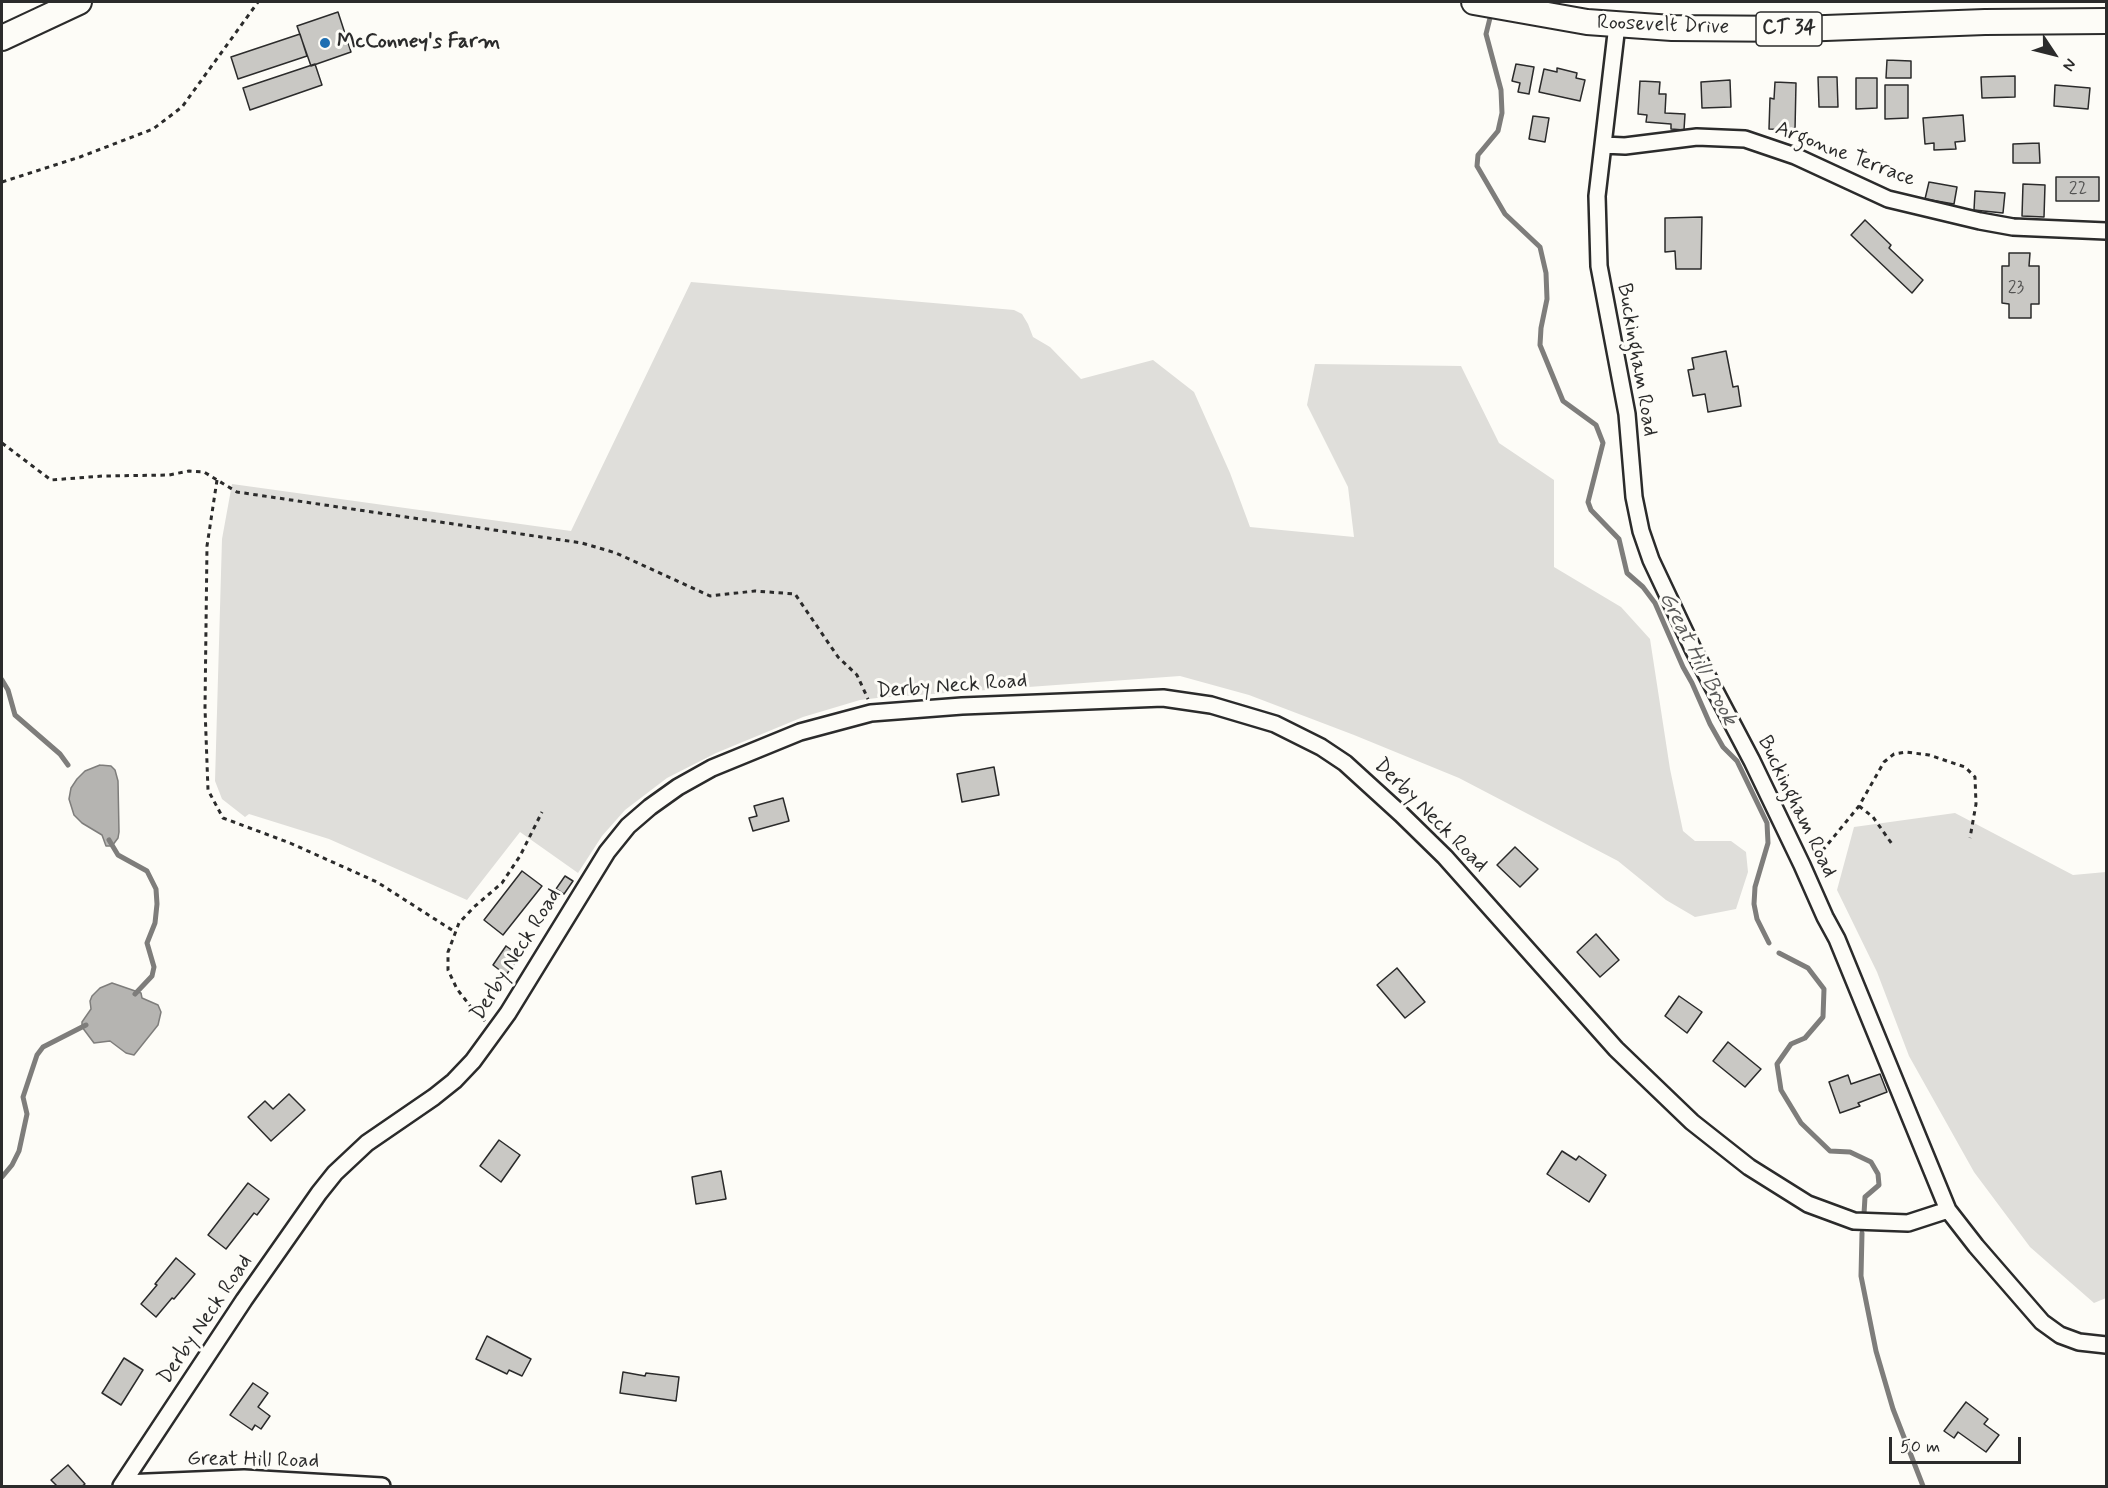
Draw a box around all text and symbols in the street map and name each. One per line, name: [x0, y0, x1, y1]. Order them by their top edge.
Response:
street label: Roosevelt Drive: [1596, 11, 1730, 41]
road number: CT 34: [1756, 12, 1822, 46]
north arrow: [2024, 24, 2084, 84]
place label: McConney's Farm: [337, 30, 500, 56]
marker: McConney's Farm: [318, 36, 332, 50]
text: N: [2057, 54, 2081, 75]
street label: Argonne Terrace: [1771, 117, 1919, 193]
house number: 22: [2069, 178, 2087, 200]
house number: 23: [2008, 277, 2024, 299]
street label: Buckingham Road: [1610, 282, 1662, 438]
water label: Great Hill Brook: [1652, 588, 1742, 730]
street label: Derby Neck Road: [876, 669, 1028, 705]
street label: Buckingham Road: [1751, 732, 1841, 882]
street label: Derby Neck Road: [1368, 754, 1492, 878]
street label: Derby Neck Road: [466, 884, 568, 1026]
street label: Derby Neck Road: [153, 1250, 259, 1390]
scale bar: [1892, 1425, 2024, 1463]
text: 50 m: [1900, 1435, 1940, 1459]
street label: Great Hill Road: [187, 1447, 319, 1475]

